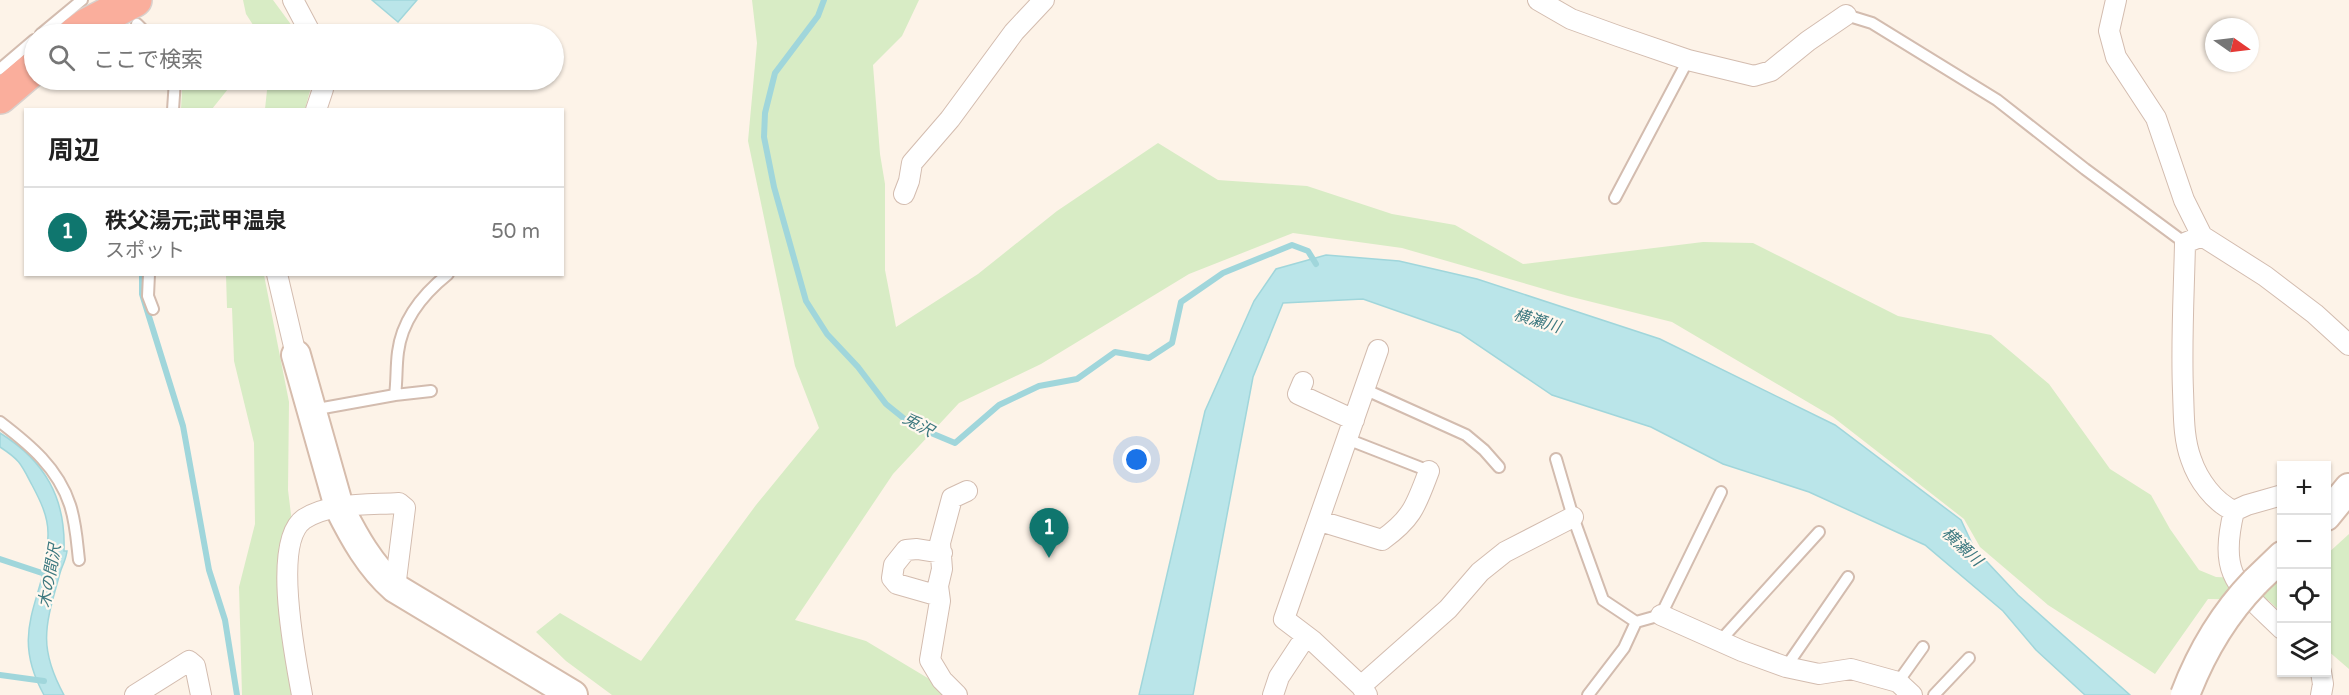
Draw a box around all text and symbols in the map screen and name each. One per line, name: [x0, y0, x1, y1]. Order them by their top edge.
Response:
north arrow: [2205, 18, 2259, 72]
search box: [24, 24, 564, 90]
icon: search: [45, 41, 78, 74]
text: ここで検索: [93, 47, 203, 73]
text: 周辺: [48, 135, 100, 166]
text: 秩父湯元;武甲温泉: [105, 208, 287, 234]
text: 1: [61, 220, 74, 244]
text: 50 m: [491, 220, 540, 244]
text: スポット: [105, 239, 185, 263]
water label: 横瀬川: [1511, 304, 1565, 338]
water label: 兎沢: [899, 408, 939, 442]
your location: [1122, 445, 1151, 474]
map controls: [2277, 461, 2331, 677]
button: +: [2277, 461, 2331, 515]
pin: 1: [1030, 508, 1068, 558]
button: −: [2277, 515, 2331, 569]
water label: 横瀬川: [1938, 523, 1988, 572]
water label: 木の間沢: [35, 541, 66, 609]
button: locate: [2277, 569, 2331, 623]
button: layers: [2277, 623, 2331, 677]

